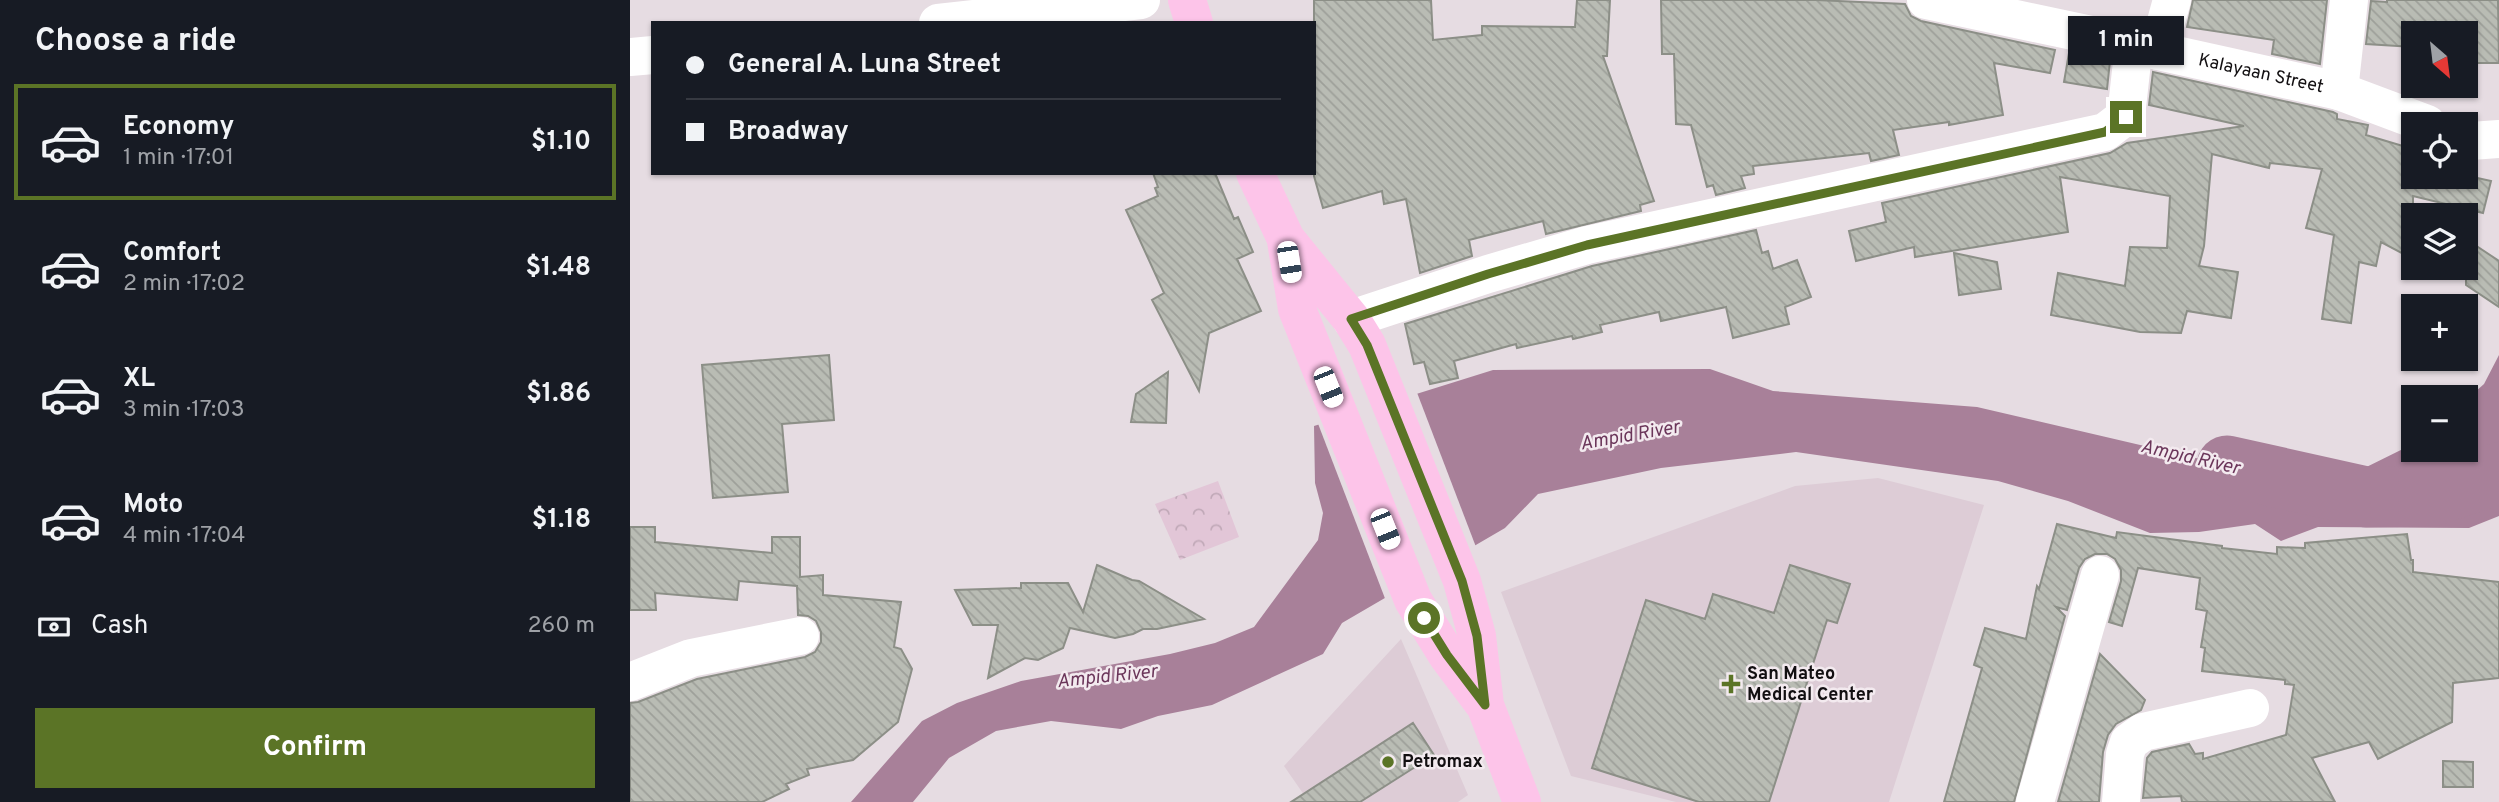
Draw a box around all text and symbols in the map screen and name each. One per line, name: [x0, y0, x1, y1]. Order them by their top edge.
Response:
callout: 1 min: [2068, 16, 2184, 64]
north arrow: [2401, 21, 2478, 98]
map controls: [2401, 21, 2478, 462]
text: Choose a ride: [35, 22, 236, 62]
text: 1 min: [2098, 26, 2154, 55]
text: General A. Luna Street: [728, 49, 1001, 82]
street label: Kalayaan Street: [2196, 49, 2326, 99]
route end: [2110, 101, 2142, 133]
icon: car: [39, 111, 102, 174]
text: Economy: [123, 111, 234, 144]
button: locate: [2401, 112, 2478, 189]
text: Broadway: [728, 116, 849, 149]
text: $1.10: [531, 126, 591, 159]
text: 1 min · 17:01: [123, 144, 234, 173]
button: layers: [2401, 203, 2478, 280]
icon: car: [39, 237, 102, 300]
text: Comfort: [123, 237, 221, 270]
car: [1276, 240, 1303, 284]
text: $1.48: [525, 252, 591, 285]
text: 2 min · 17:02: [123, 270, 245, 299]
button: +: [2401, 294, 2478, 371]
icon: car: [39, 363, 102, 426]
text: XL: [123, 363, 155, 396]
car: [1311, 364, 1346, 410]
text: $1.86: [526, 378, 591, 411]
button: −: [2401, 385, 2478, 462]
text: 3 min · 17:03: [123, 396, 245, 425]
water label: Ampid River: [1578, 415, 1683, 457]
water label: Ampid River: [2138, 435, 2243, 481]
icon: car: [39, 489, 102, 552]
text: Moto: [123, 489, 183, 522]
text: $1.18: [532, 504, 591, 537]
car: [1368, 506, 1403, 552]
text: 4 min · 17:04: [123, 522, 246, 551]
route start: [1408, 602, 1440, 634]
icon: cash: [35, 608, 73, 646]
text: Cash: [91, 610, 148, 643]
text: 260 m: [528, 612, 595, 641]
water label: Ampid River: [1056, 660, 1160, 694]
place label: San Mateo Medical Center: [1747, 663, 1874, 707]
marker: San Mateo Medical Center: [1721, 674, 1741, 694]
button: Confirm: [35, 708, 595, 788]
place label: Petromax: [1402, 751, 1483, 774]
marker: Petromax: [1380, 754, 1396, 770]

